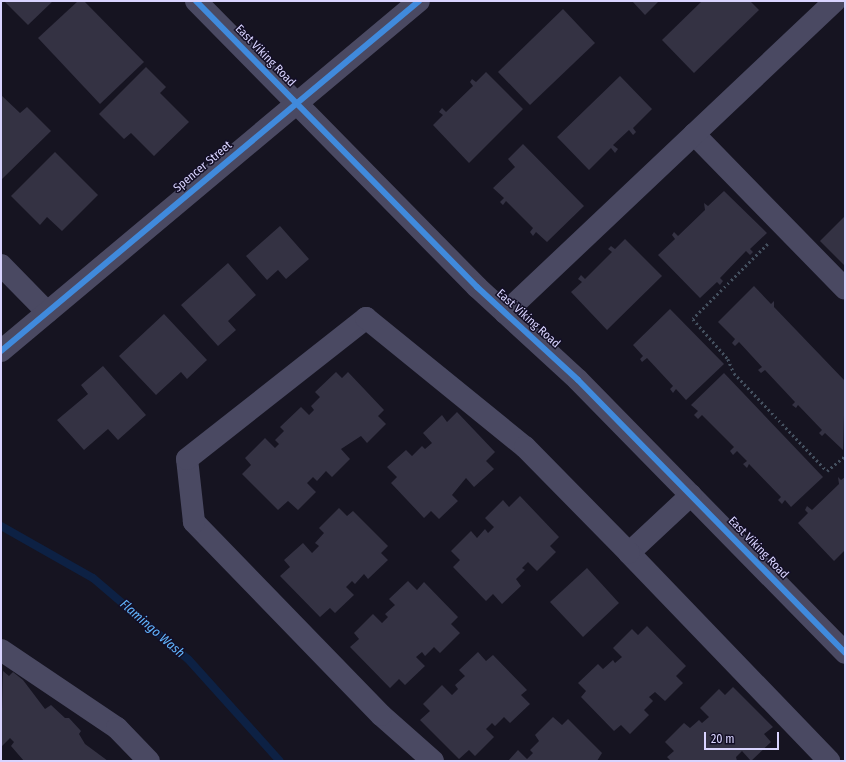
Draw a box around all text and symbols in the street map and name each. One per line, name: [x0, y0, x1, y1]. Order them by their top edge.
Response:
street label: East Viking Road: [232, 22, 298, 90]
street label: Spencer Street: [171, 138, 235, 196]
street label: East Viking Road: [493, 287, 563, 351]
street label: East Viking Road: [725, 514, 791, 582]
water label: Flamingo Wash: [116, 597, 188, 661]
scale bar: [706, 724, 781, 750]
text: 20 m: [711, 732, 735, 746]

